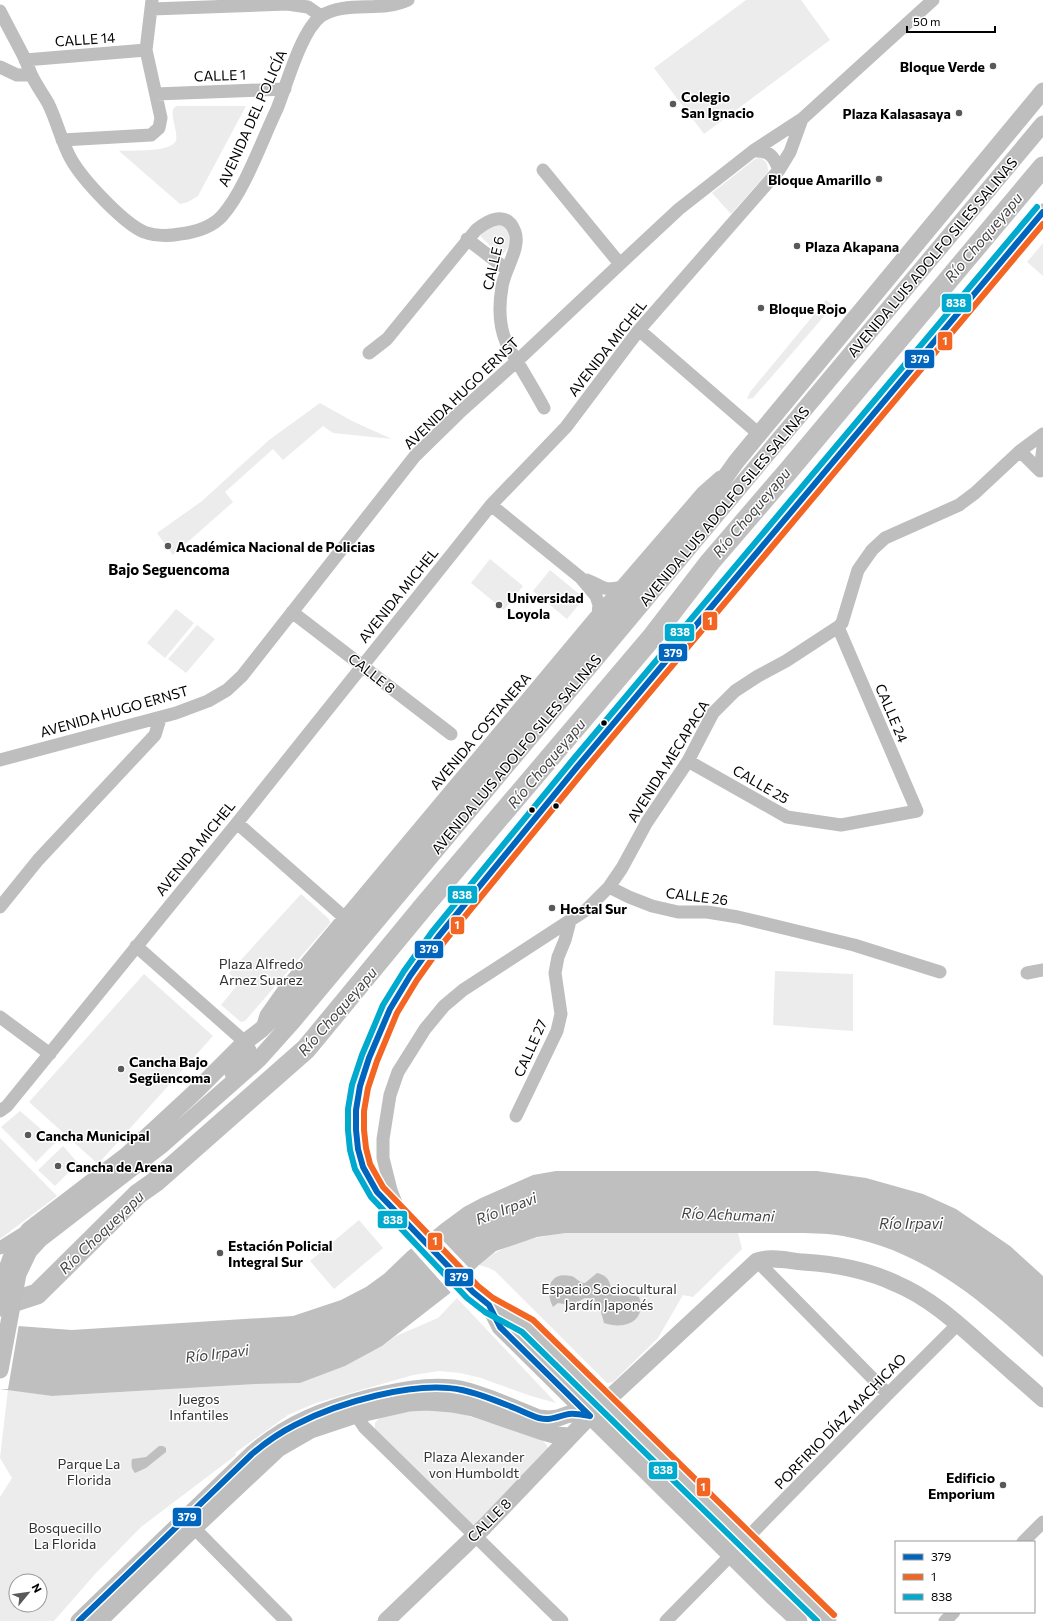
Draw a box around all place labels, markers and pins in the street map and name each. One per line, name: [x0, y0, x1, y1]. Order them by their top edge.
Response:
place label: Bloque Verde: [900, 58, 985, 75]
marker: Bloque Verde: [988, 61, 998, 71]
place label: Colegio San Ignacio: [681, 88, 754, 121]
marker: Colegio San Ignacio: [668, 99, 678, 109]
place label: Plaza Kalasasaya: [843, 105, 951, 122]
marker: Plaza Kalasasaya: [954, 108, 964, 118]
place label: Bloque Amarillo: [768, 171, 871, 188]
marker: Bloque Amarillo: [874, 174, 884, 184]
place label: Plaza Akapana: [805, 238, 899, 255]
marker: Plaza Akapana: [792, 241, 802, 251]
place label: Bloque Rojo: [769, 300, 847, 317]
marker: Bloque Rojo: [756, 303, 766, 313]
place label: Académica Nacional de Policias: [176, 538, 376, 555]
marker: Académica Nacional de Policias: [163, 541, 173, 551]
place label: Universidad Loyola: [507, 589, 584, 622]
marker: Universidad Loyola: [494, 600, 504, 610]
unlabelled marker: [599, 718, 609, 728]
unlabelled marker: [551, 801, 561, 811]
unlabelled marker: [527, 805, 537, 815]
place label: Hostal Sur: [560, 900, 627, 917]
marker: Hostal Sur: [547, 903, 557, 913]
place label: Cancha Bajo Següencoma: [129, 1053, 211, 1086]
marker: Cancha Bajo Següencoma: [116, 1064, 126, 1074]
place label: Cancha Municipal: [36, 1127, 150, 1144]
marker: Cancha Municipal: [23, 1130, 33, 1140]
place label: Cancha de Arena: [66, 1158, 173, 1175]
marker: Cancha de Arena: [53, 1161, 63, 1171]
place label: Estación Policial Integral Sur: [228, 1237, 333, 1270]
marker: Estación Policial Integral Sur: [215, 1248, 225, 1258]
place label: Edificio Emporium: [928, 1469, 995, 1502]
marker: Edificio Emporium: [998, 1480, 1008, 1490]

